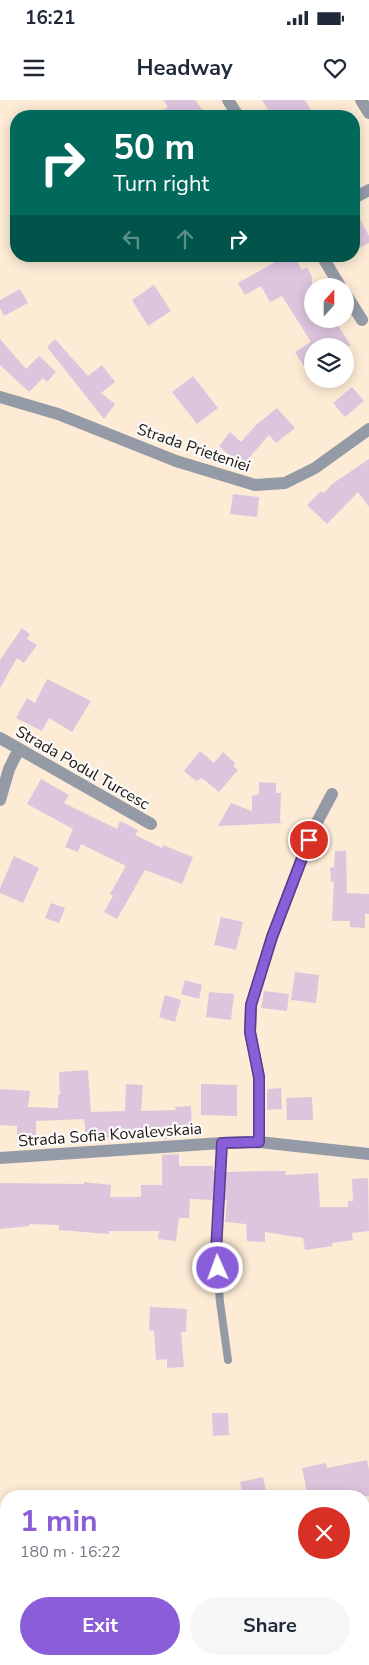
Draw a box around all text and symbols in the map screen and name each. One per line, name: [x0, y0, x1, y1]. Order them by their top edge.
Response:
text: 16:21: [25, 5, 75, 31]
text: Headway: [136, 53, 233, 83]
icon: menu: [20, 54, 48, 82]
icon: heart: [321, 54, 349, 82]
text: 50 m: [113, 124, 195, 171]
icon: right: [30, 130, 95, 195]
text: Turn right: [113, 169, 209, 199]
icon: left: [118, 225, 146, 253]
icon: ahead: [171, 225, 199, 253]
icon: right: [224, 225, 252, 253]
north arrow: [304, 278, 354, 328]
map controls: [304, 278, 354, 388]
button: layers: [304, 338, 354, 388]
street label: Strada Prieteniei: [134, 418, 253, 478]
street label: Strada Podul Turcesc: [12, 721, 154, 815]
pin: [288, 819, 330, 861]
icon: arrive: [295, 826, 323, 854]
street label: Strada Sofia Kovalevskaia: [17, 1118, 203, 1152]
position arrow: [191, 1241, 243, 1293]
text: 1 min: [20, 1501, 98, 1542]
button: close: [298, 1507, 350, 1559]
text: 180 m · 16:22: [20, 1541, 121, 1563]
button: Exit: [20, 1597, 180, 1655]
button: Share: [190, 1597, 350, 1655]

